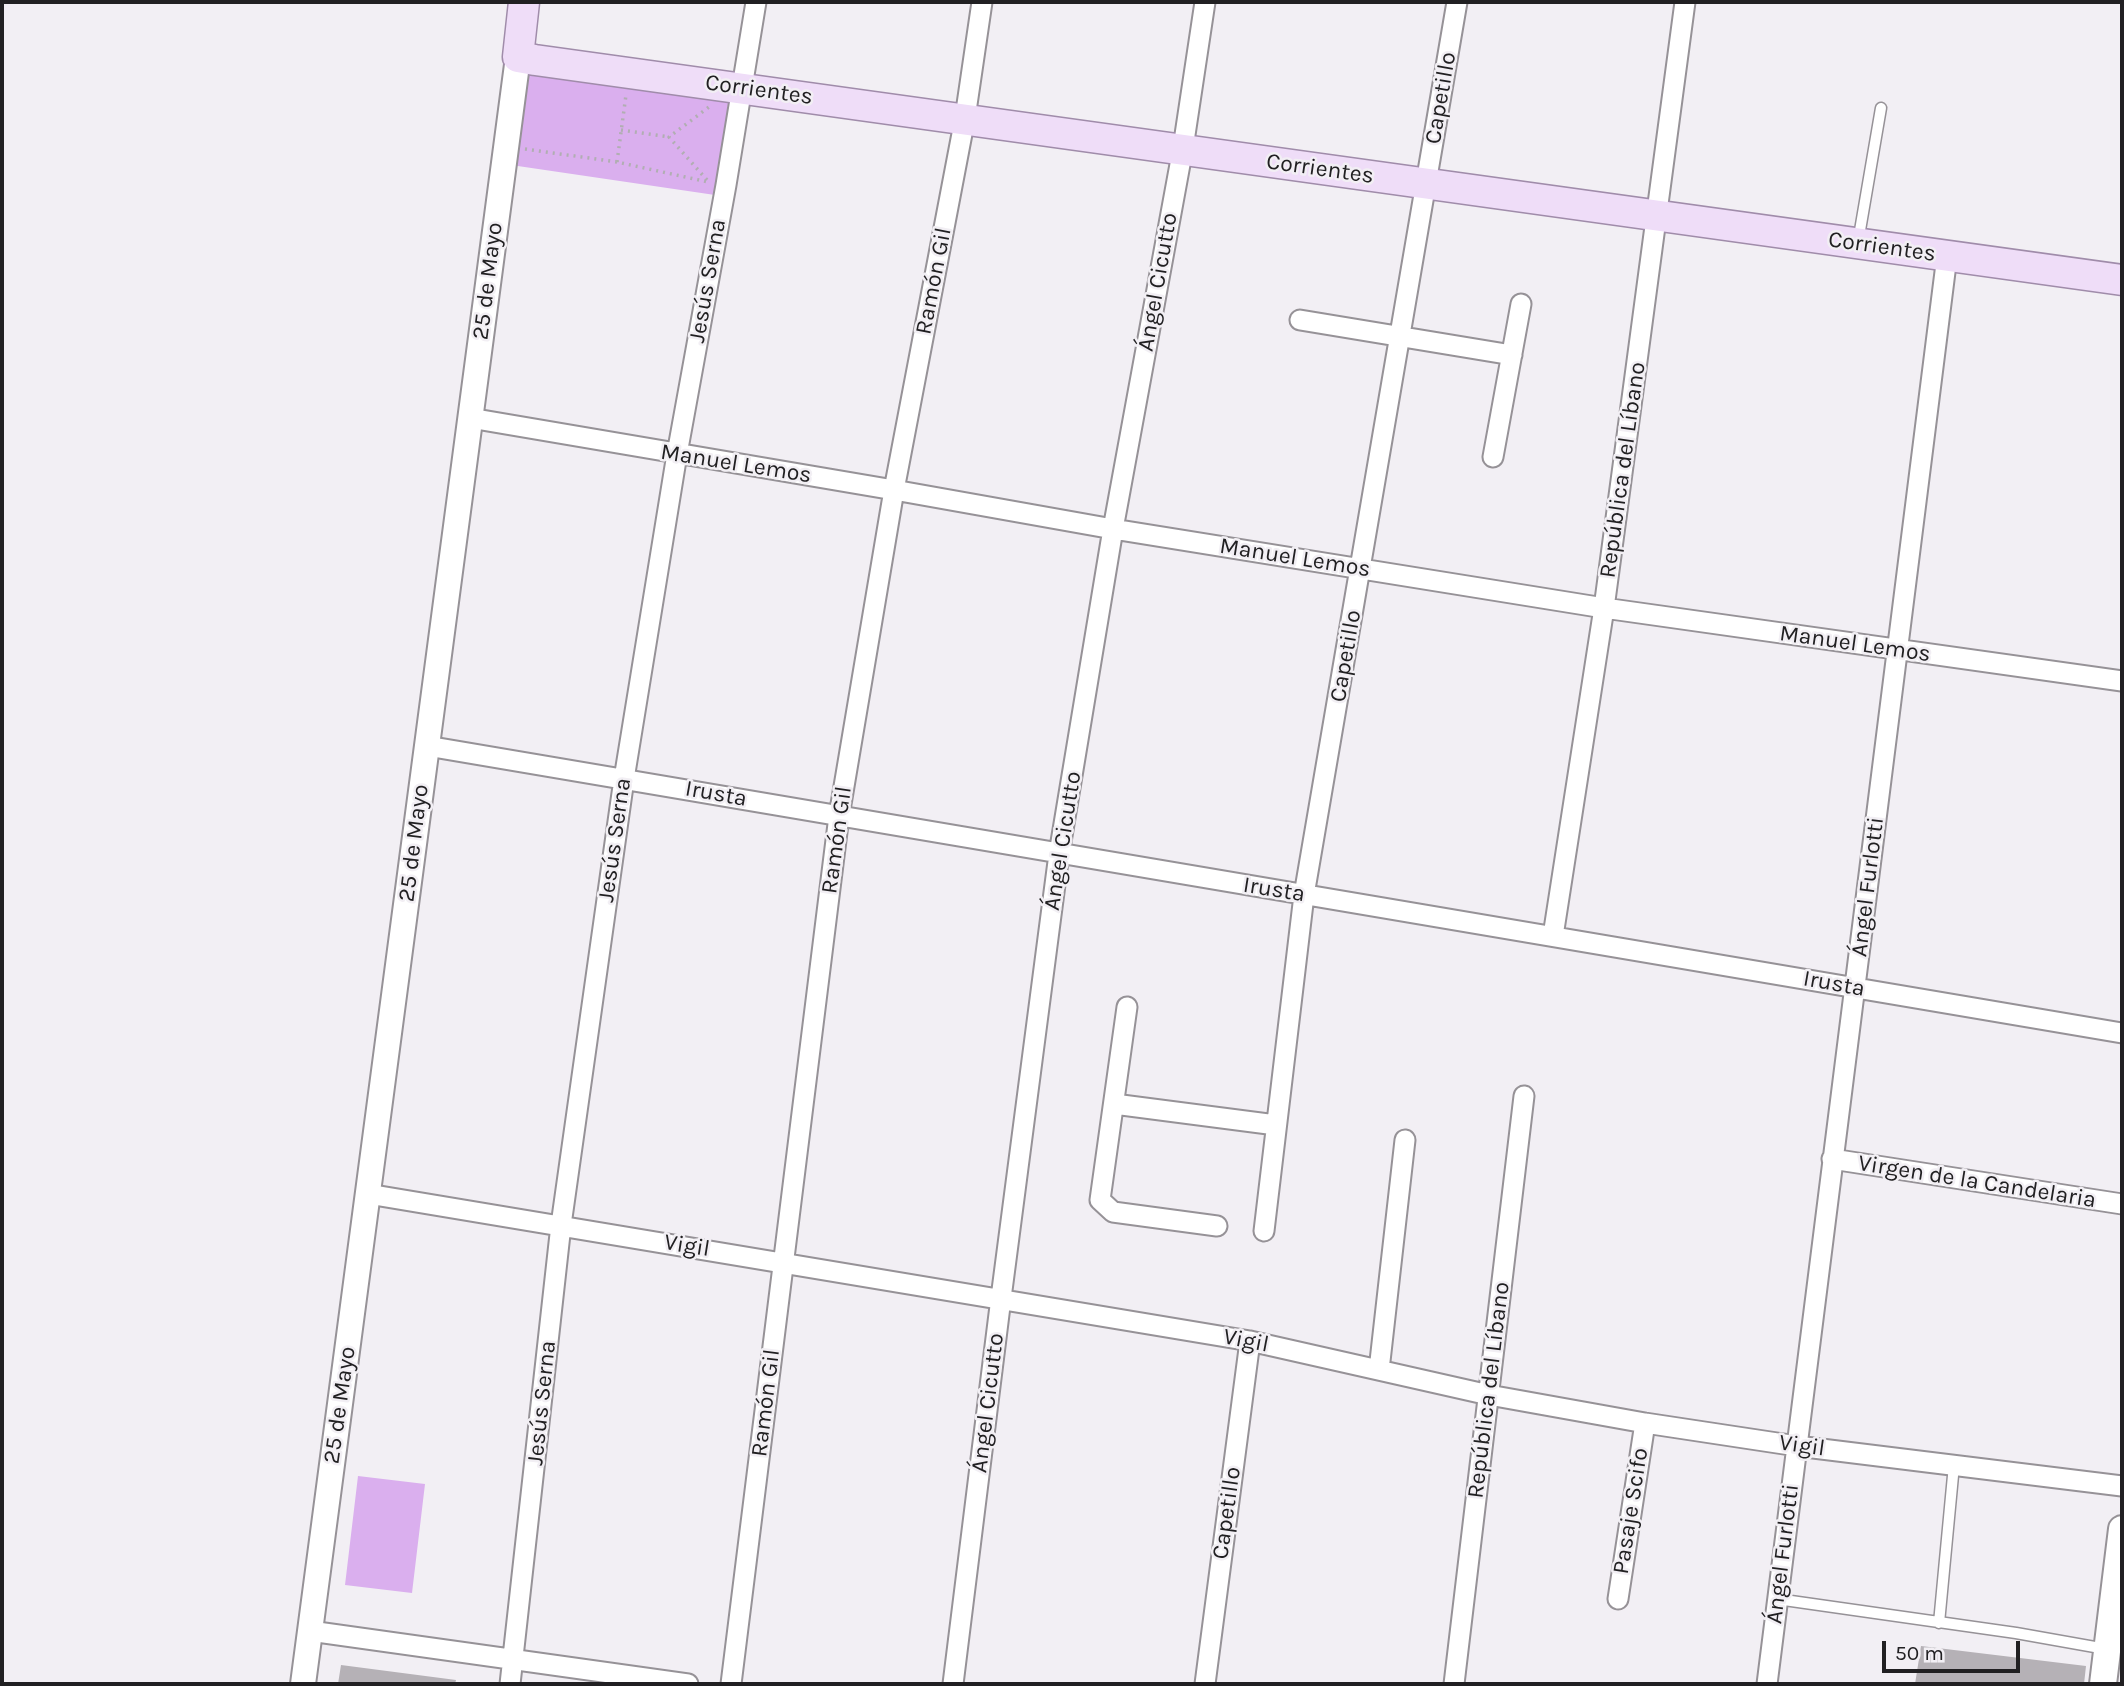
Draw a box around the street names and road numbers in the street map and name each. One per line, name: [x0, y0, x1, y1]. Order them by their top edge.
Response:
street label: Capetillo: [1419, 50, 1463, 146]
street label: Corrientes: [703, 69, 815, 111]
street label: Corrientes: [1264, 148, 1376, 190]
street label: Ángel Cicutto: [1132, 210, 1184, 354]
street label: Jesús Serna: [684, 217, 732, 345]
street label: 25 de Mayo: [467, 221, 509, 341]
street label: Ramón Gil: [910, 225, 958, 337]
street label: Corrientes: [1826, 226, 1938, 268]
street label: República del Líbano: [1594, 360, 1652, 580]
street label: Manuel Lemos: [659, 438, 813, 490]
street label: Manuel Lemos: [1218, 532, 1372, 584]
street label: Capetillo: [1324, 608, 1368, 704]
street label: Manuel Lemos: [1778, 620, 1932, 668]
street label: Ángel Cicutto: [1038, 770, 1088, 912]
street label: Irusta: [683, 775, 749, 813]
street label: Jesús Serna: [593, 776, 637, 904]
street label: 25 de Mayo: [393, 783, 435, 903]
street label: Ramón Gil: [816, 784, 858, 896]
street label: Ángel Furlotti: [1846, 815, 1890, 959]
street label: Irusta: [1241, 872, 1307, 908]
street label: Irusta: [1801, 965, 1867, 1003]
street label: Virgen de la Candelaria: [1856, 1150, 2098, 1214]
street label: Vigil: [662, 1229, 712, 1263]
street label: República del Líbano: [1462, 1280, 1516, 1500]
street label: Vigil: [1221, 1323, 1271, 1359]
street label: Ángel Cicutto: [966, 1332, 1010, 1474]
street label: Jesús Serna: [522, 1339, 562, 1467]
street label: 25 de Mayo: [318, 1345, 362, 1465]
street label: Ramón Gil: [746, 1348, 786, 1458]
street label: Vigil: [1777, 1429, 1827, 1463]
street label: Pasaje Scifo: [1607, 1446, 1655, 1576]
street label: Capetillo: [1207, 1465, 1247, 1561]
street label: Ángel Furlotti: [1761, 1482, 1805, 1626]

